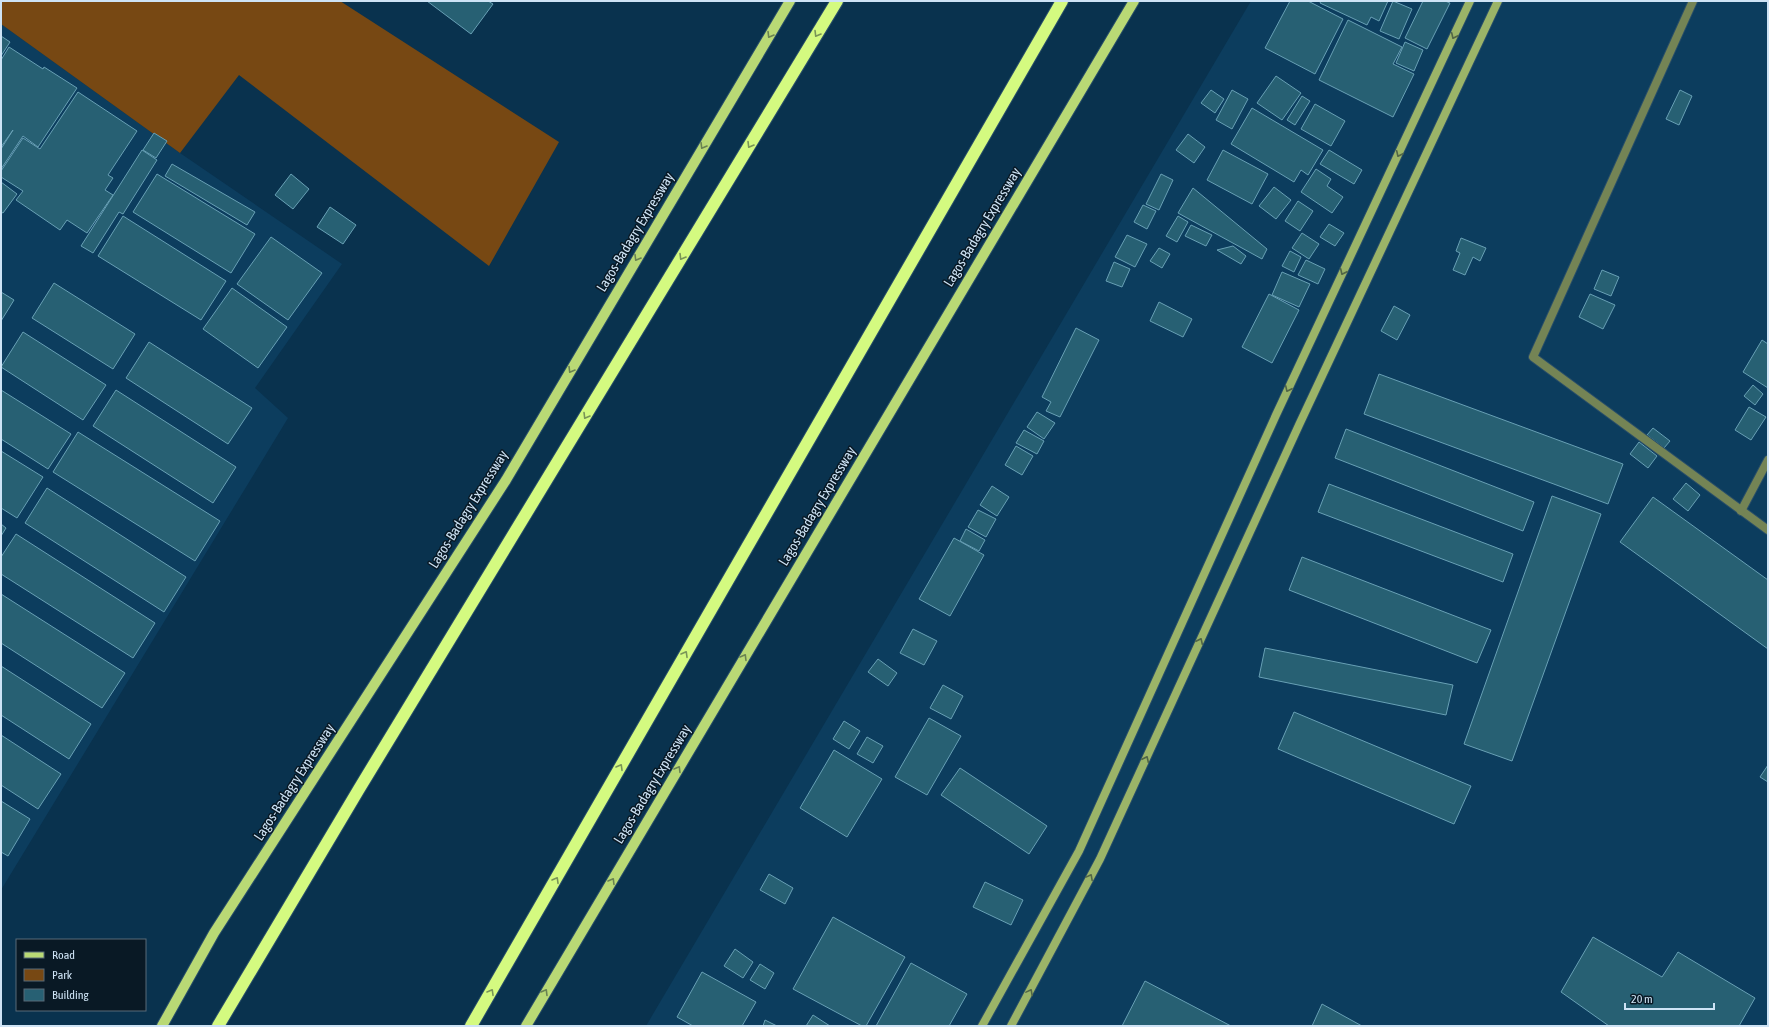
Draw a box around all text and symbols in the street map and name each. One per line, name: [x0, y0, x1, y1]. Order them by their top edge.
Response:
one-way arrow: [814, 30, 822, 37]
one-way arrow: [767, 31, 774, 38]
one-way arrow: [1451, 32, 1459, 40]
one-way arrow: [747, 141, 754, 148]
one-way arrow: [701, 142, 708, 149]
one-way arrow: [1396, 150, 1404, 157]
street label: Lagos-Badagry Expressway: [940, 164, 1024, 289]
street label: Lagos-Badagry Expressway: [593, 169, 677, 294]
one-way arrow: [679, 253, 687, 260]
one-way arrow: [635, 254, 642, 261]
one-way arrow: [1340, 267, 1348, 275]
one-way arrow: [568, 366, 575, 373]
one-way arrow: [1285, 385, 1293, 393]
one-way arrow: [583, 412, 590, 419]
street label: Lagos-Badagry Expressway: [775, 443, 859, 568]
street label: Lagos-Badagry Expressway: [425, 447, 511, 571]
one-way arrow: [1195, 637, 1203, 645]
one-way arrow: [681, 651, 688, 658]
one-way arrow: [740, 654, 747, 661]
street label: Lagos-Badagry Expressway: [250, 720, 338, 843]
street label: Lagos-Badagry Expressway: [610, 721, 694, 846]
one-way arrow: [1141, 756, 1149, 763]
one-way arrow: [616, 764, 623, 771]
one-way arrow: [674, 766, 681, 773]
one-way arrow: [1086, 873, 1093, 881]
one-way arrow: [551, 876, 558, 884]
one-way arrow: [607, 878, 614, 885]
legend: [16, 939, 146, 1011]
text: Road: [52, 948, 75, 962]
text: Park: [52, 968, 73, 982]
scale bar: [1625, 985, 1714, 1011]
text: Building: [52, 988, 90, 1002]
one-way arrow: [1025, 988, 1032, 996]
one-way arrow: [486, 989, 493, 996]
one-way arrow: [541, 989, 548, 996]
text: 20 m: [1631, 992, 1653, 1006]

